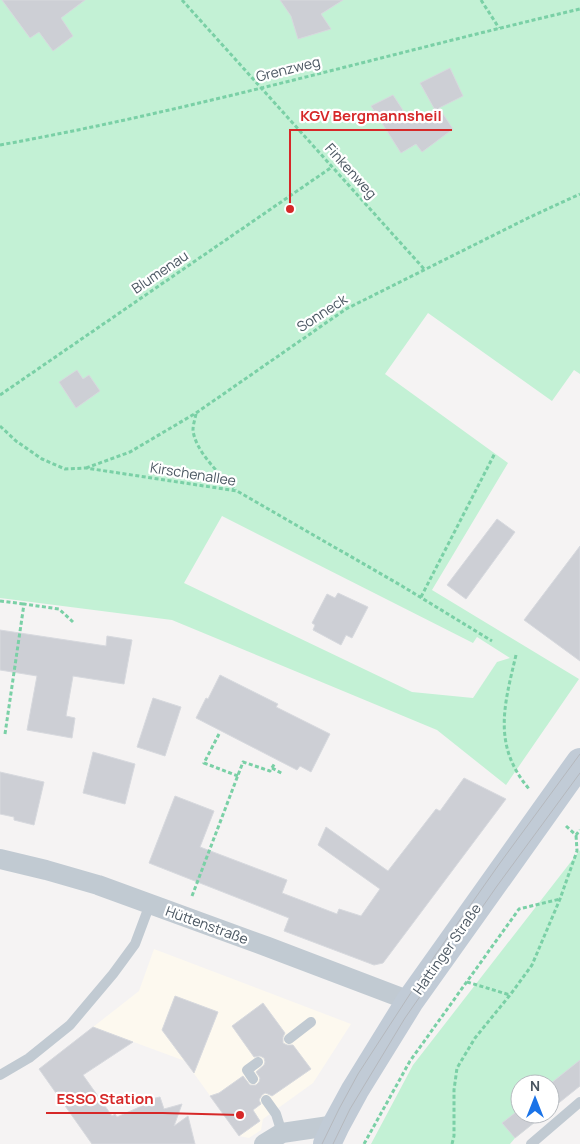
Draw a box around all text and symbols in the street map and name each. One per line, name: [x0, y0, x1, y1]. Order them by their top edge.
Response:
street label: Grenzweg: [254, 51, 322, 86]
callout: KGV Bergmannsheil: [290, 100, 452, 130]
text: KGV Bergmannsheil: [300, 105, 442, 126]
street label: Finkenweg: [321, 139, 381, 203]
street label: Blumenau: [128, 246, 192, 297]
street label: Sonneck: [293, 289, 351, 336]
street label: Kirschenallee: [149, 457, 237, 490]
street label: Hattinger Straße: [408, 899, 485, 998]
street label: Hüttenstraße: [163, 901, 251, 948]
north arrow: [510, 1074, 560, 1124]
text: N: [530, 1076, 540, 1095]
callout: ESSO Station: [46, 1083, 163, 1113]
text: ESSO Station: [56, 1088, 154, 1109]

